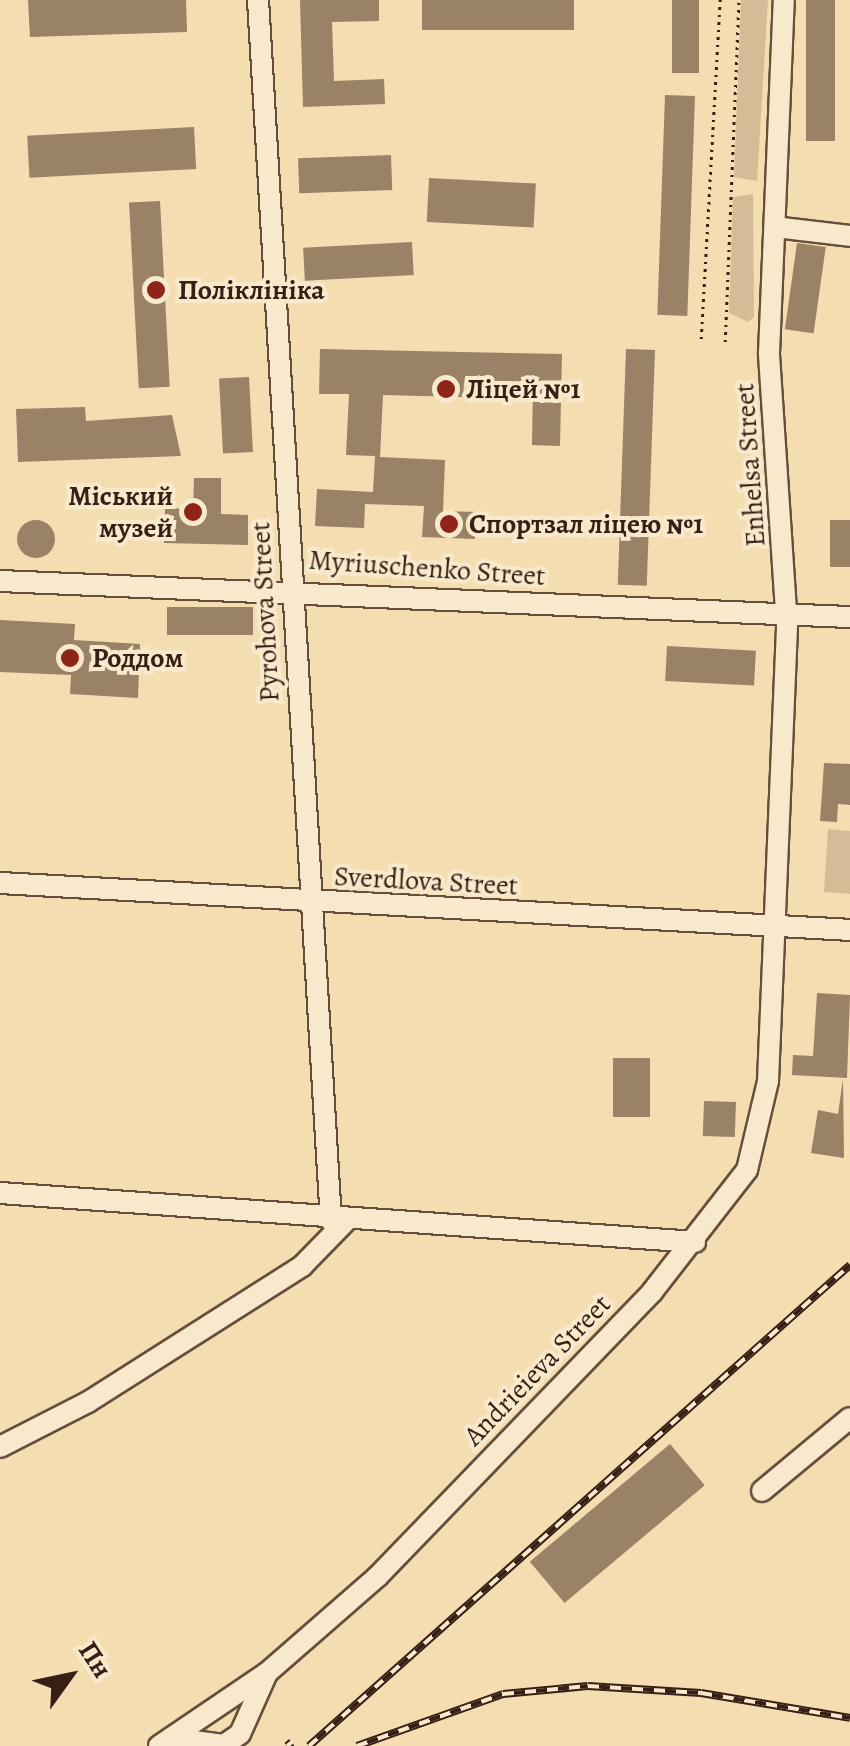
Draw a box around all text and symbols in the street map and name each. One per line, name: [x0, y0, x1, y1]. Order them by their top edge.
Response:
place label: Поліклініка: [178, 273, 325, 307]
marker: Поліклініка: [143, 277, 169, 303]
place label: Ліцей №1: [466, 372, 580, 406]
marker: Ліцей №1: [435, 378, 457, 400]
street label: Enhelsa Street: [728, 382, 772, 548]
place label: Міський музей: [68, 479, 173, 545]
marker: Міський музей: [182, 501, 204, 523]
place label: Спортзал ліцею №1: [469, 507, 703, 541]
marker: Спортзал ліцею №1: [438, 513, 460, 535]
street label: Pyrohova Street: [244, 521, 286, 703]
street label: Myriuschenko Street: [308, 543, 546, 593]
place label: Роддом: [92, 641, 183, 675]
marker: Роддом: [57, 645, 83, 671]
street label: Sverdlova Street: [333, 859, 519, 903]
street label: Andrieieva Street: [456, 1287, 618, 1453]
north arrow: [20, 1626, 120, 1726]
text: Пн: [69, 1634, 121, 1685]

